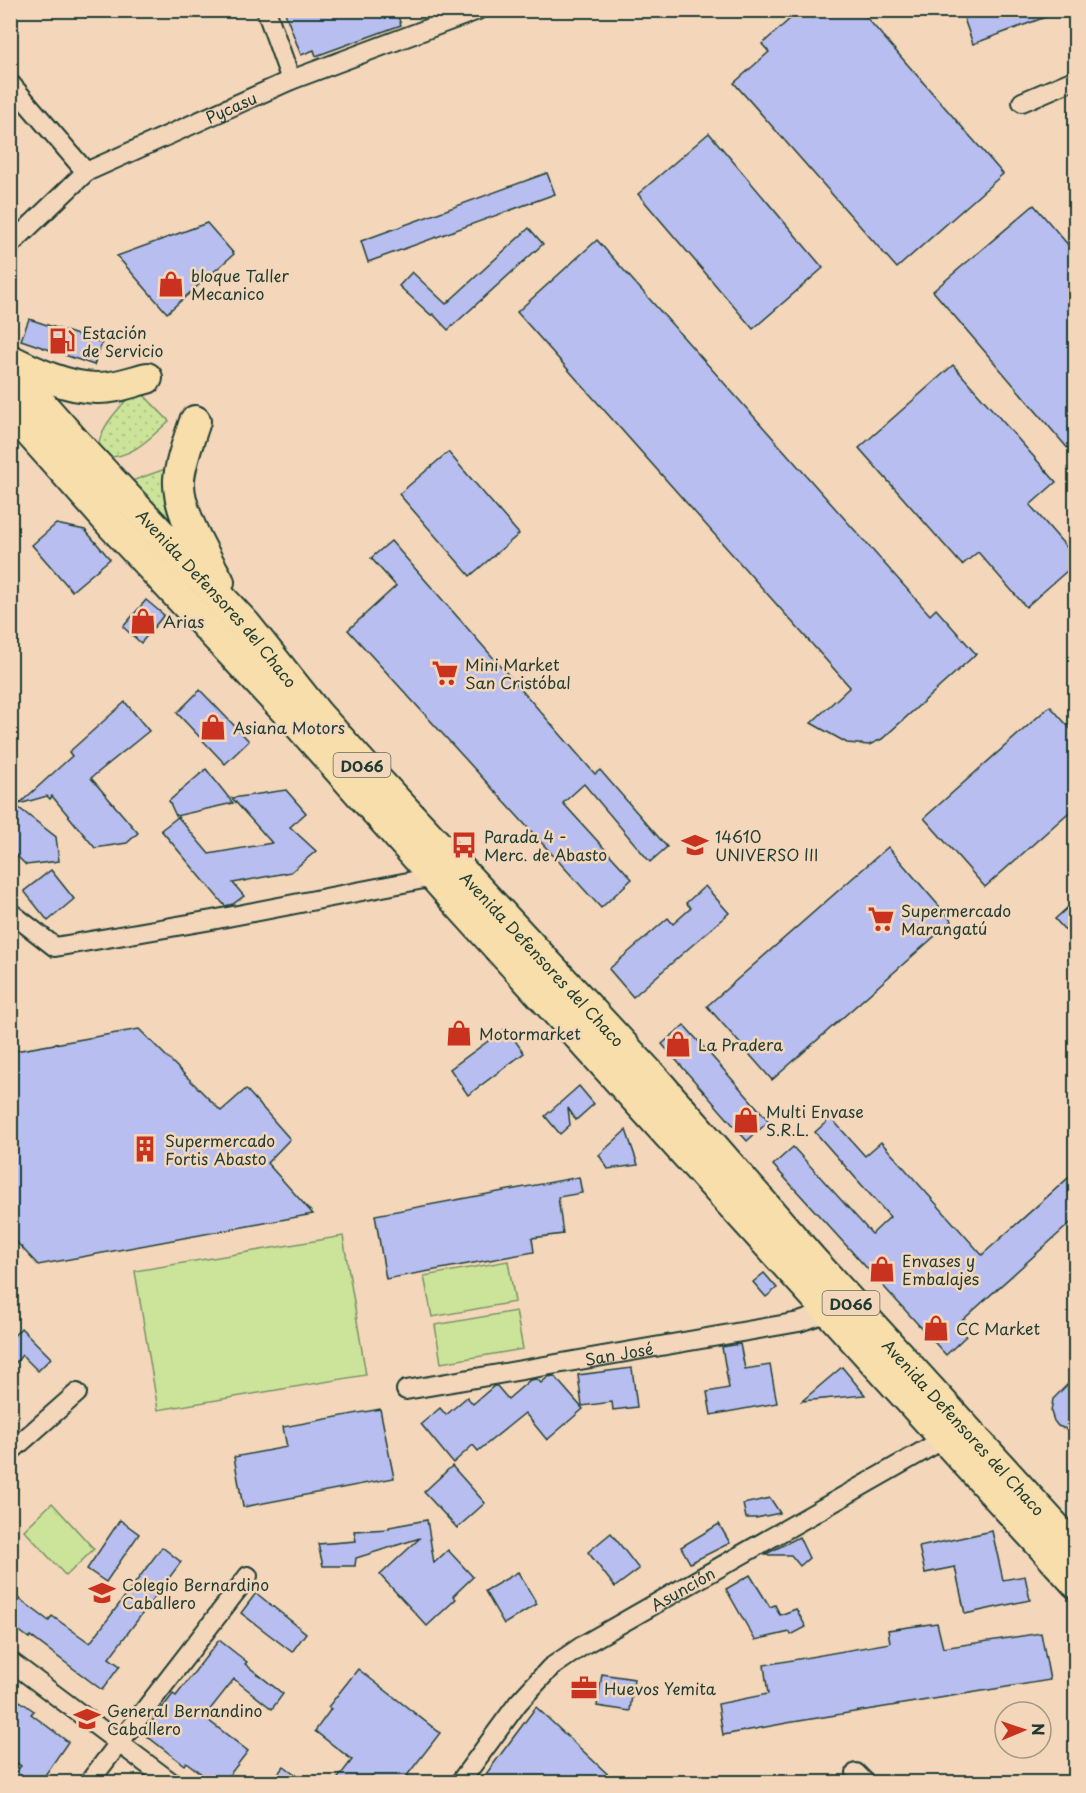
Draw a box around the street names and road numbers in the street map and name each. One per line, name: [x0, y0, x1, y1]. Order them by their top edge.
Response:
street label: Pycasu: [201, 85, 260, 129]
street label: Avenida Defensores del Chaco: [131, 504, 303, 692]
road number: D066: [334, 753, 391, 777]
street label: Avenida Defensores del Chaco: [455, 866, 630, 1052]
road number: D066: [822, 1291, 880, 1315]
street label: Avenida Defensores del Chaco: [877, 1333, 1051, 1521]
street label: San José: [583, 1335, 655, 1371]
street label: Asunción: [646, 1560, 719, 1616]

